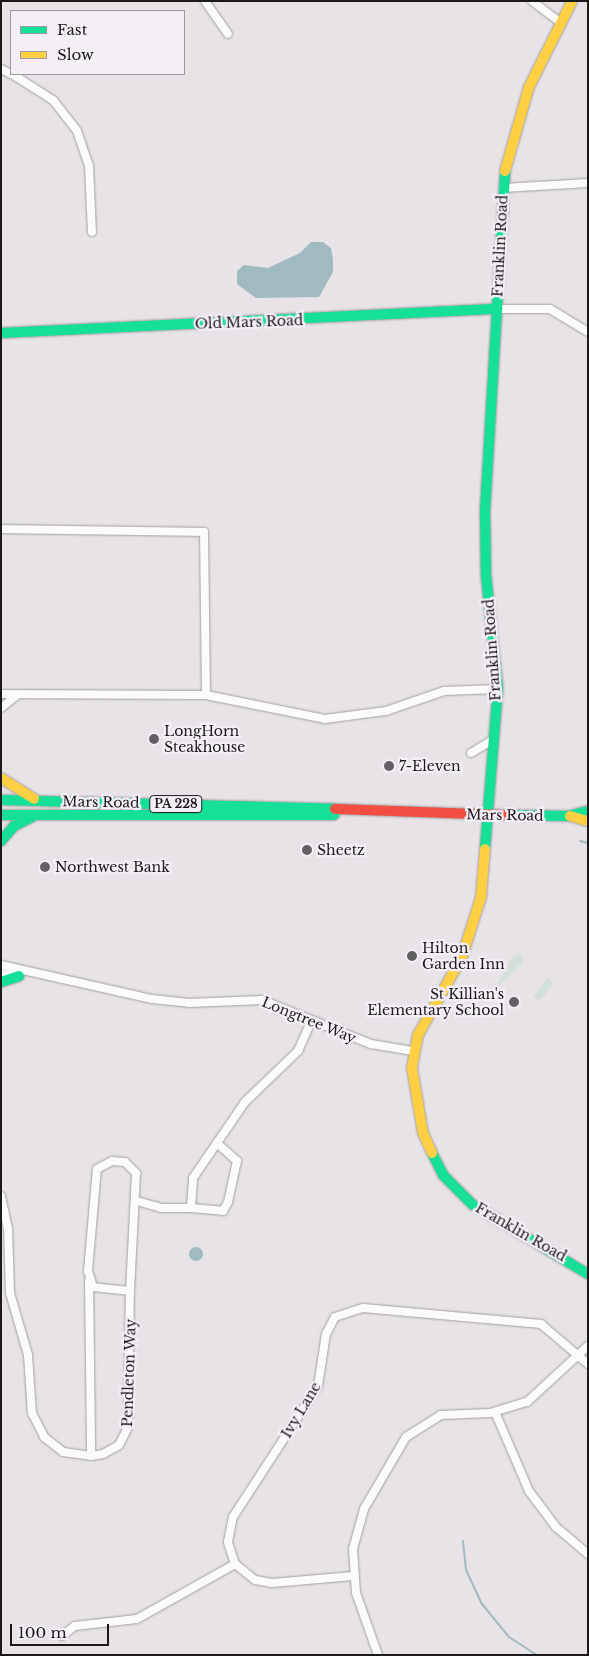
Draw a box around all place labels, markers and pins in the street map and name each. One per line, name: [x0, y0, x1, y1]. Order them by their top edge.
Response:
place label: LongHorn Steakhouse: [164, 723, 245, 756]
marker: LongHorn Steakhouse: [148, 733, 160, 745]
place label: 7-Eleven: [399, 758, 461, 774]
marker: 7-Eleven: [383, 760, 395, 772]
place label: Sheetz: [317, 842, 365, 858]
marker: Sheetz: [301, 844, 313, 856]
place label: Northwest Bank: [55, 859, 170, 875]
marker: Northwest Bank: [39, 861, 51, 873]
place label: Hilton Garden Inn: [422, 940, 505, 972]
marker: Hilton Garden Inn: [406, 950, 418, 962]
place label: St Killian's Elementary School: [367, 986, 504, 1019]
marker: St Killian's Elementary School: [508, 996, 520, 1008]

